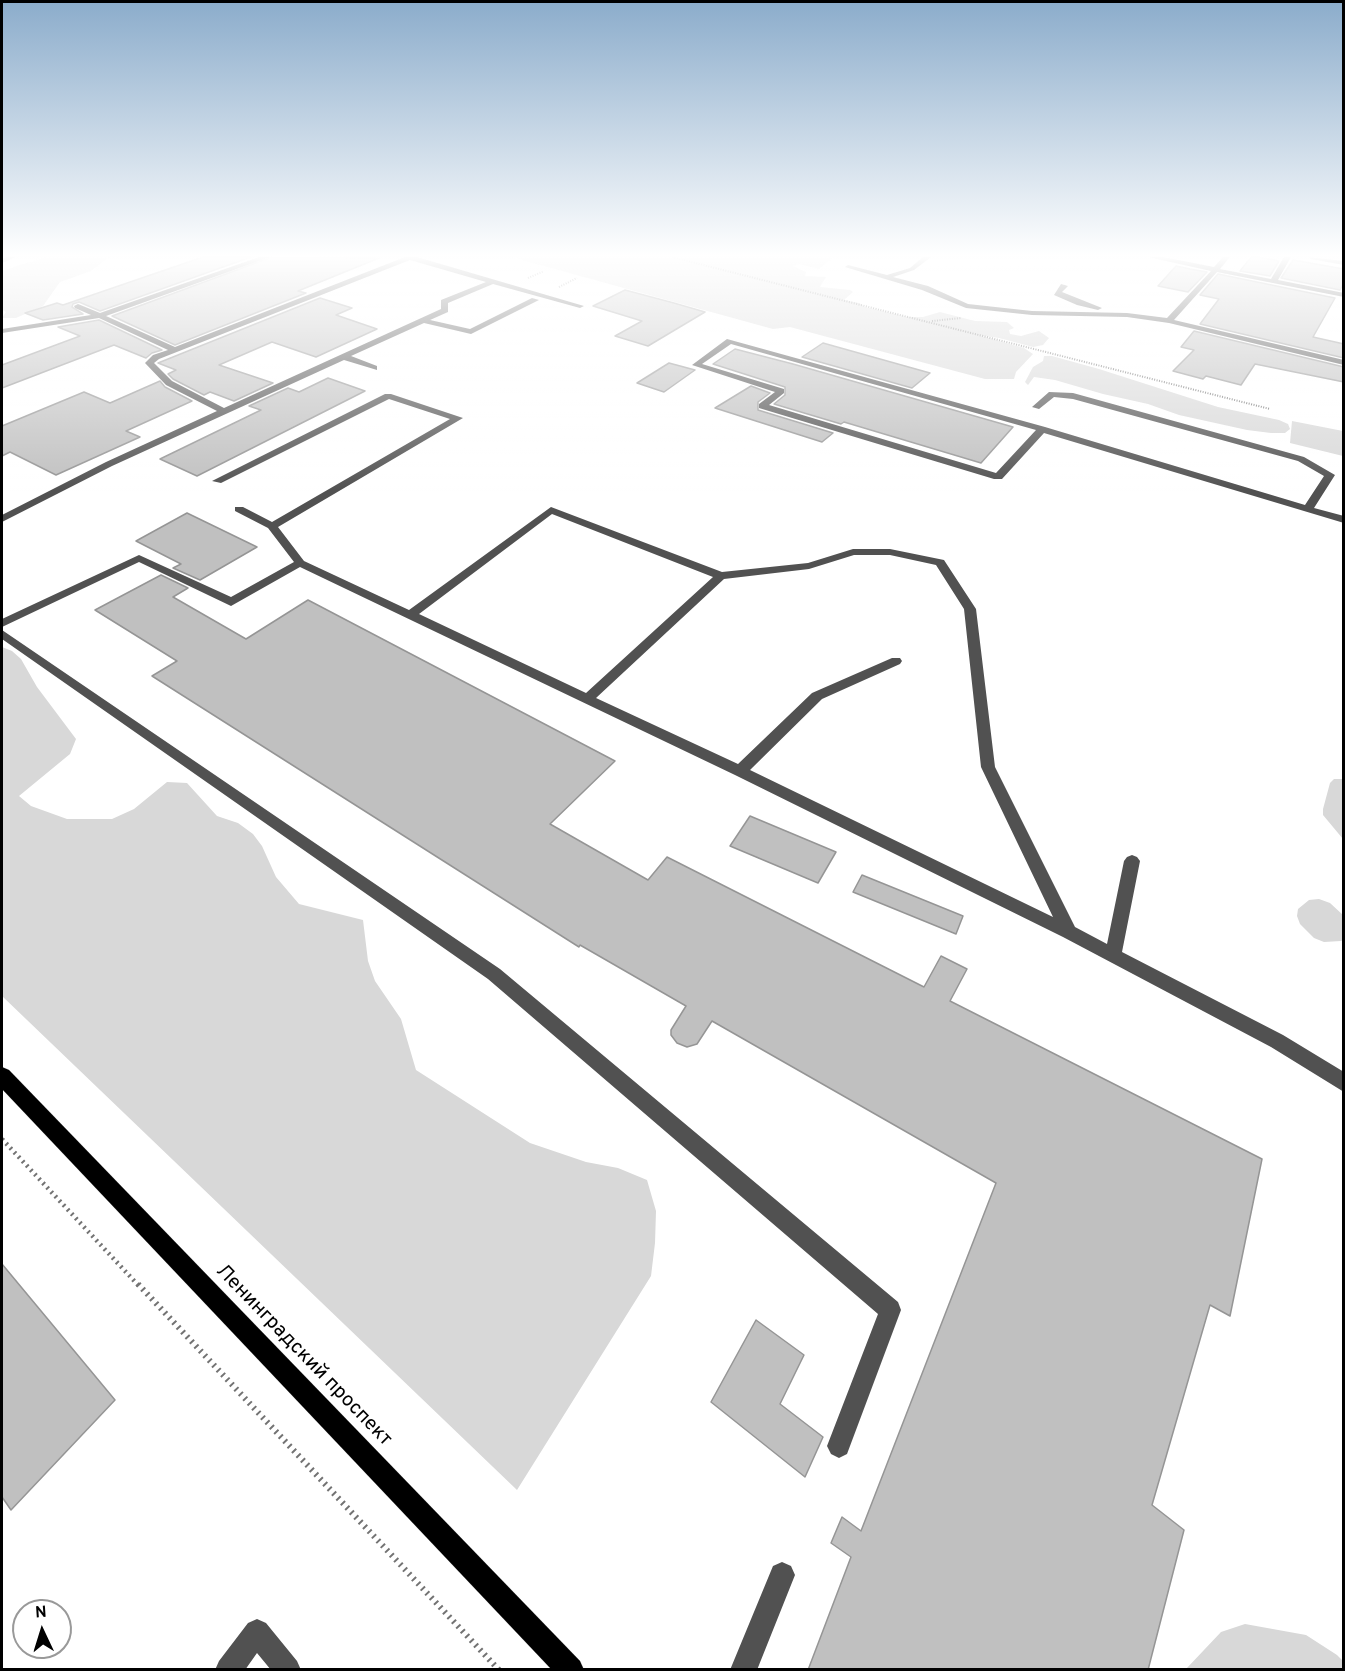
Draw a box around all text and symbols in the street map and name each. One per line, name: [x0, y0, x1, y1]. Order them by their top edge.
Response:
street label: Ленинградский проспект: [210, 1260, 396, 1452]
north arrow: [12, 1599, 72, 1659]
text: N: [34, 1603, 47, 1623]

